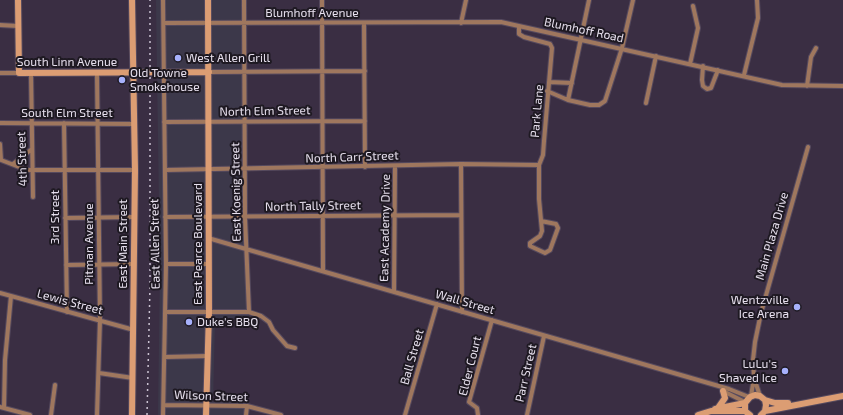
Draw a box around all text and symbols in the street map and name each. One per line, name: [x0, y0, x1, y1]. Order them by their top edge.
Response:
street label: Blumhoff Avenue: [265, 6, 359, 20]
street label: Blumhoff Road: [543, 15, 625, 45]
place label: West Allen Grill: [186, 51, 270, 65]
marker: West Allen Grill: [173, 53, 183, 63]
street label: South Linn Avenue: [17, 55, 117, 69]
place label: Old Towne Smokehouse: [130, 66, 200, 94]
marker: Old Towne Smokehouse: [117, 75, 127, 85]
street label: Park Lane: [528, 84, 546, 138]
street label: North Elm Street: [219, 103, 311, 119]
street label: South Elm Street: [21, 106, 113, 120]
street label: 4th Street: [14, 131, 30, 187]
street label: East Koenig Street: [228, 142, 244, 242]
street label: North Carr Street: [305, 148, 399, 166]
street label: East Academy Drive: [377, 174, 393, 282]
street label: East Pearce Boulevard: [191, 183, 205, 305]
street label: 3rd Street: [48, 190, 62, 244]
street label: Main Plaza Drive: [753, 190, 791, 282]
street label: North Tally Street: [265, 198, 361, 214]
street label: East Main Street: [116, 199, 130, 289]
street label: East Allen Street: [147, 199, 163, 289]
street label: Pitman Avenue: [82, 203, 96, 285]
street label: Lewis Street: [36, 286, 104, 318]
street label: Wall Street: [434, 287, 496, 317]
place label: Wentzville Ice Arena: [731, 293, 789, 321]
marker: Wentzville Ice Arena: [792, 302, 802, 312]
place label: Duke's BBQ: [197, 315, 258, 329]
marker: Duke's BBQ: [184, 317, 194, 327]
street label: Ball Street: [397, 328, 427, 386]
street label: Elder Court: [456, 335, 484, 397]
street label: Parr Street: [512, 343, 540, 403]
place label: LuLu's Shaved Ice: [719, 357, 777, 385]
marker: LuLu's Shaved Ice: [780, 366, 790, 376]
street label: Wilson Street: [174, 388, 248, 404]

